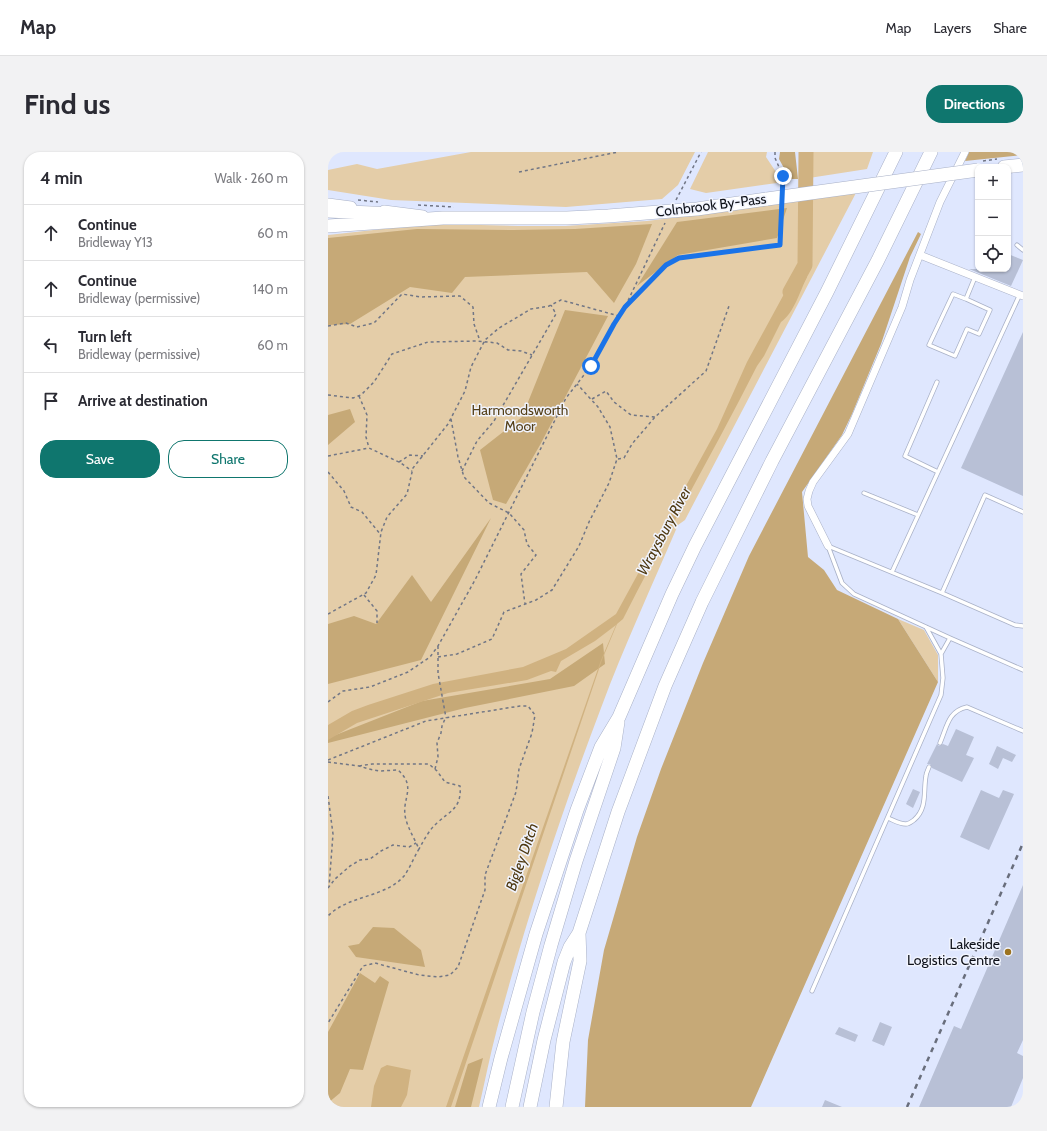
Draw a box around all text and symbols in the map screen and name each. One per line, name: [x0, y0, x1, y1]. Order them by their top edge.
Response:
text: Map: [20, 16, 56, 39]
text: Map: [886, 19, 911, 37]
text: Layers: [933, 19, 971, 37]
text: Share: [993, 19, 1027, 37]
button: Directions: [926, 85, 1023, 123]
text: Find us: [24, 87, 110, 121]
map controls: [975, 164, 1011, 272]
button: +: [975, 164, 1011, 200]
route end: [774, 167, 792, 185]
text: 4 min: [40, 168, 83, 188]
text: Walk · 260 m: [215, 170, 288, 186]
street label: Colnbrook By-Pass: [655, 189, 768, 221]
button: −: [975, 200, 1011, 236]
text: Continue: [78, 216, 137, 234]
icon: ahead: [40, 222, 62, 244]
text: 60 m: [257, 225, 288, 241]
text: Bridleway Y13: [78, 234, 153, 250]
button: locate: [975, 236, 1011, 272]
text: Continue: [78, 272, 137, 290]
icon: ahead: [40, 278, 62, 300]
text: 140 m: [253, 281, 288, 297]
text: Bridleway (permissive): [78, 290, 200, 306]
text: Turn left: [78, 328, 132, 346]
icon: left: [40, 334, 62, 356]
text: 60 m: [257, 337, 288, 353]
text: Bridleway (permissive): [78, 346, 200, 362]
route start: [582, 357, 600, 375]
icon: arrive: [40, 390, 62, 412]
text: Arrive at destination: [78, 392, 208, 410]
park label: Harmondsworth Moor: [472, 401, 568, 435]
button: Save: [40, 440, 160, 478]
button: Share: [168, 440, 288, 478]
water label: Wraysbury River: [633, 482, 695, 578]
water label: Bigley Ditch: [502, 821, 542, 893]
place label: Lakeside Logistics Centre: [907, 935, 1000, 969]
marker: Lakeside Logistics Centre: [1003, 947, 1013, 957]

